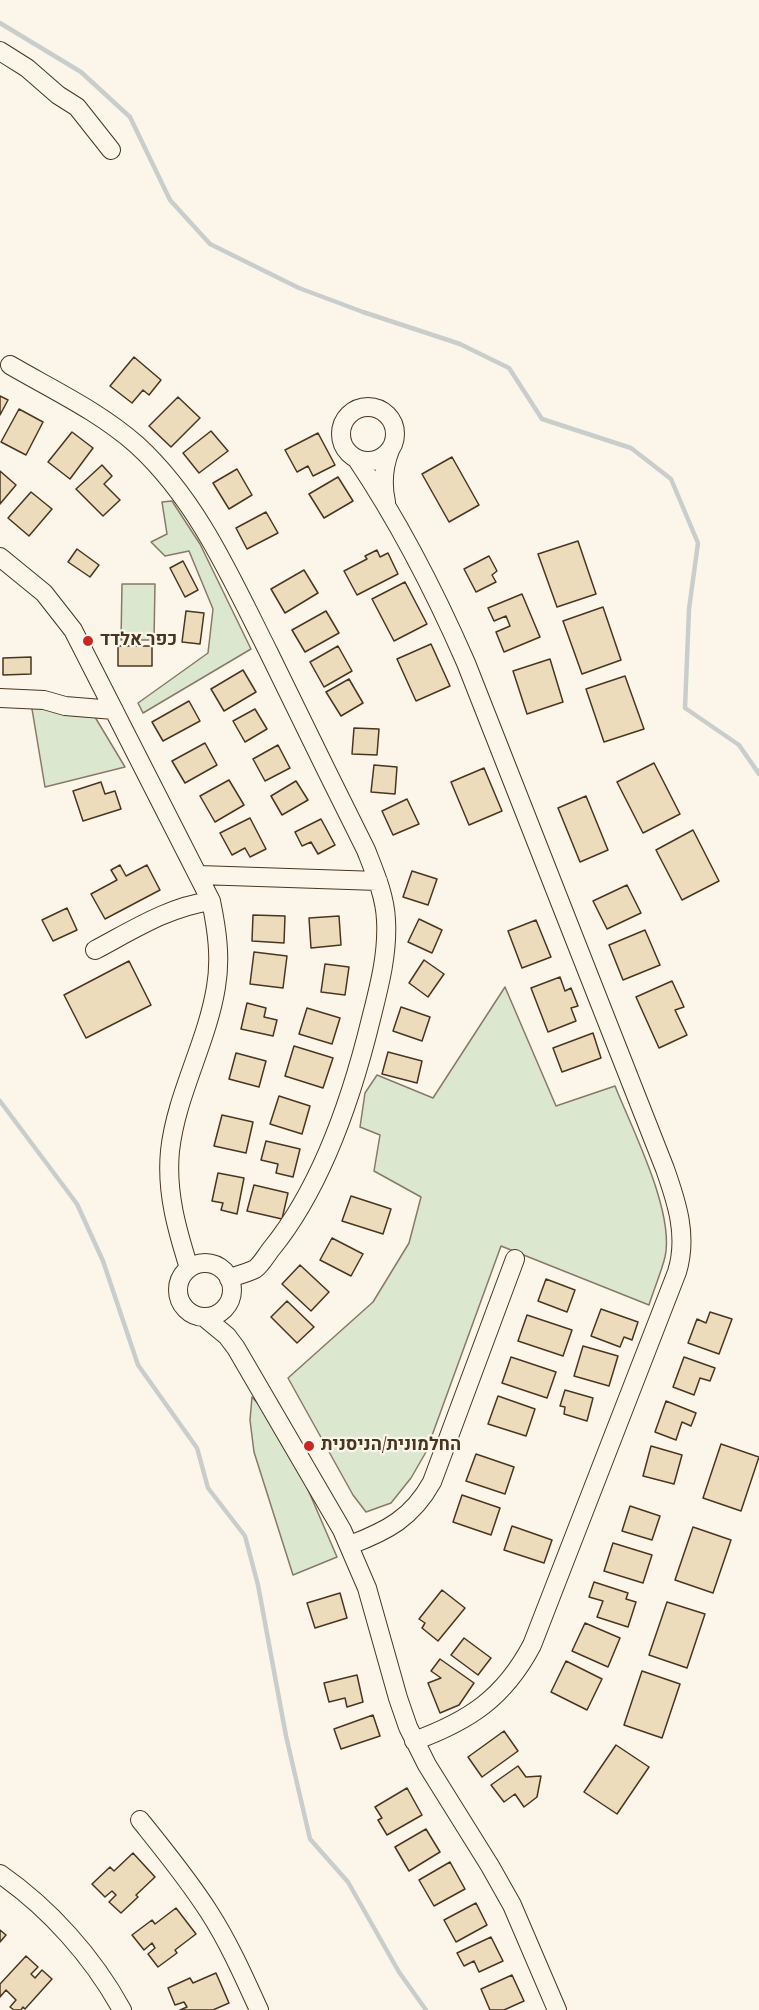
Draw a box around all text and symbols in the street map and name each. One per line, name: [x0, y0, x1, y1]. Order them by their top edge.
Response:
place label: כפר אלדד: [100, 630, 177, 652]
marker: כפר אלדד: [81, 634, 95, 648]
place label: החלמונית/הניסנית: [321, 1435, 461, 1457]
marker: החלמונית/הניסנית: [302, 1439, 316, 1453]

